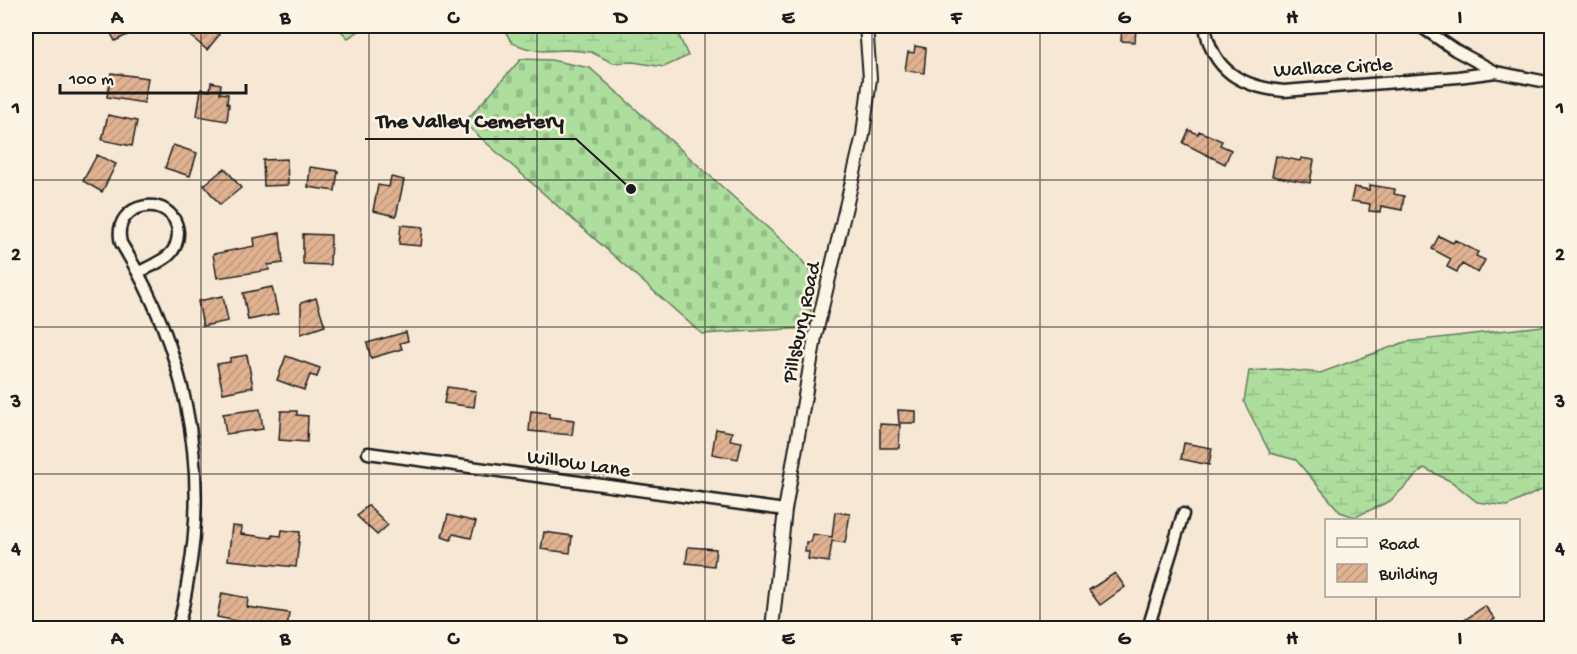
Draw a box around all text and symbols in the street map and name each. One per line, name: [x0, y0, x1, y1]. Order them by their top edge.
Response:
text: A: [110, 8, 125, 31]
text: B: [279, 8, 291, 31]
text: C: [447, 8, 461, 31]
text: D: [612, 8, 628, 31]
text: E: [782, 8, 796, 31]
text: F: [950, 8, 963, 31]
text: G: [1118, 8, 1132, 31]
text: H: [1286, 8, 1298, 31]
text: I: [1458, 8, 1463, 31]
street label: Wallace Circle: [1273, 54, 1395, 85]
scale bar: [60, 57, 246, 95]
text: 100 m: [68, 70, 114, 91]
text: 1: [11, 98, 20, 121]
text: 1: [1555, 98, 1564, 121]
callout: The Valley Cemetery: [365, 99, 576, 139]
text: The Valley Cemetery: [374, 110, 564, 136]
text: 2: [11, 245, 21, 268]
text: 2: [1555, 245, 1565, 268]
street label: Pillsbury Road: [778, 258, 829, 386]
text: 3: [10, 392, 21, 415]
text: 3: [1554, 392, 1565, 415]
street label: Willow Lane: [525, 446, 633, 485]
legend: [1325, 519, 1520, 597]
text: Road: [1379, 535, 1420, 556]
text: 4: [10, 539, 21, 562]
text: 4: [1554, 539, 1565, 562]
text: Building: [1378, 565, 1438, 586]
text: A: [110, 629, 125, 652]
text: B: [279, 629, 291, 652]
text: C: [447, 629, 461, 652]
text: D: [612, 629, 628, 652]
text: E: [782, 629, 796, 652]
text: F: [950, 629, 963, 652]
text: G: [1118, 629, 1132, 652]
text: H: [1286, 629, 1298, 652]
text: I: [1458, 629, 1463, 652]

